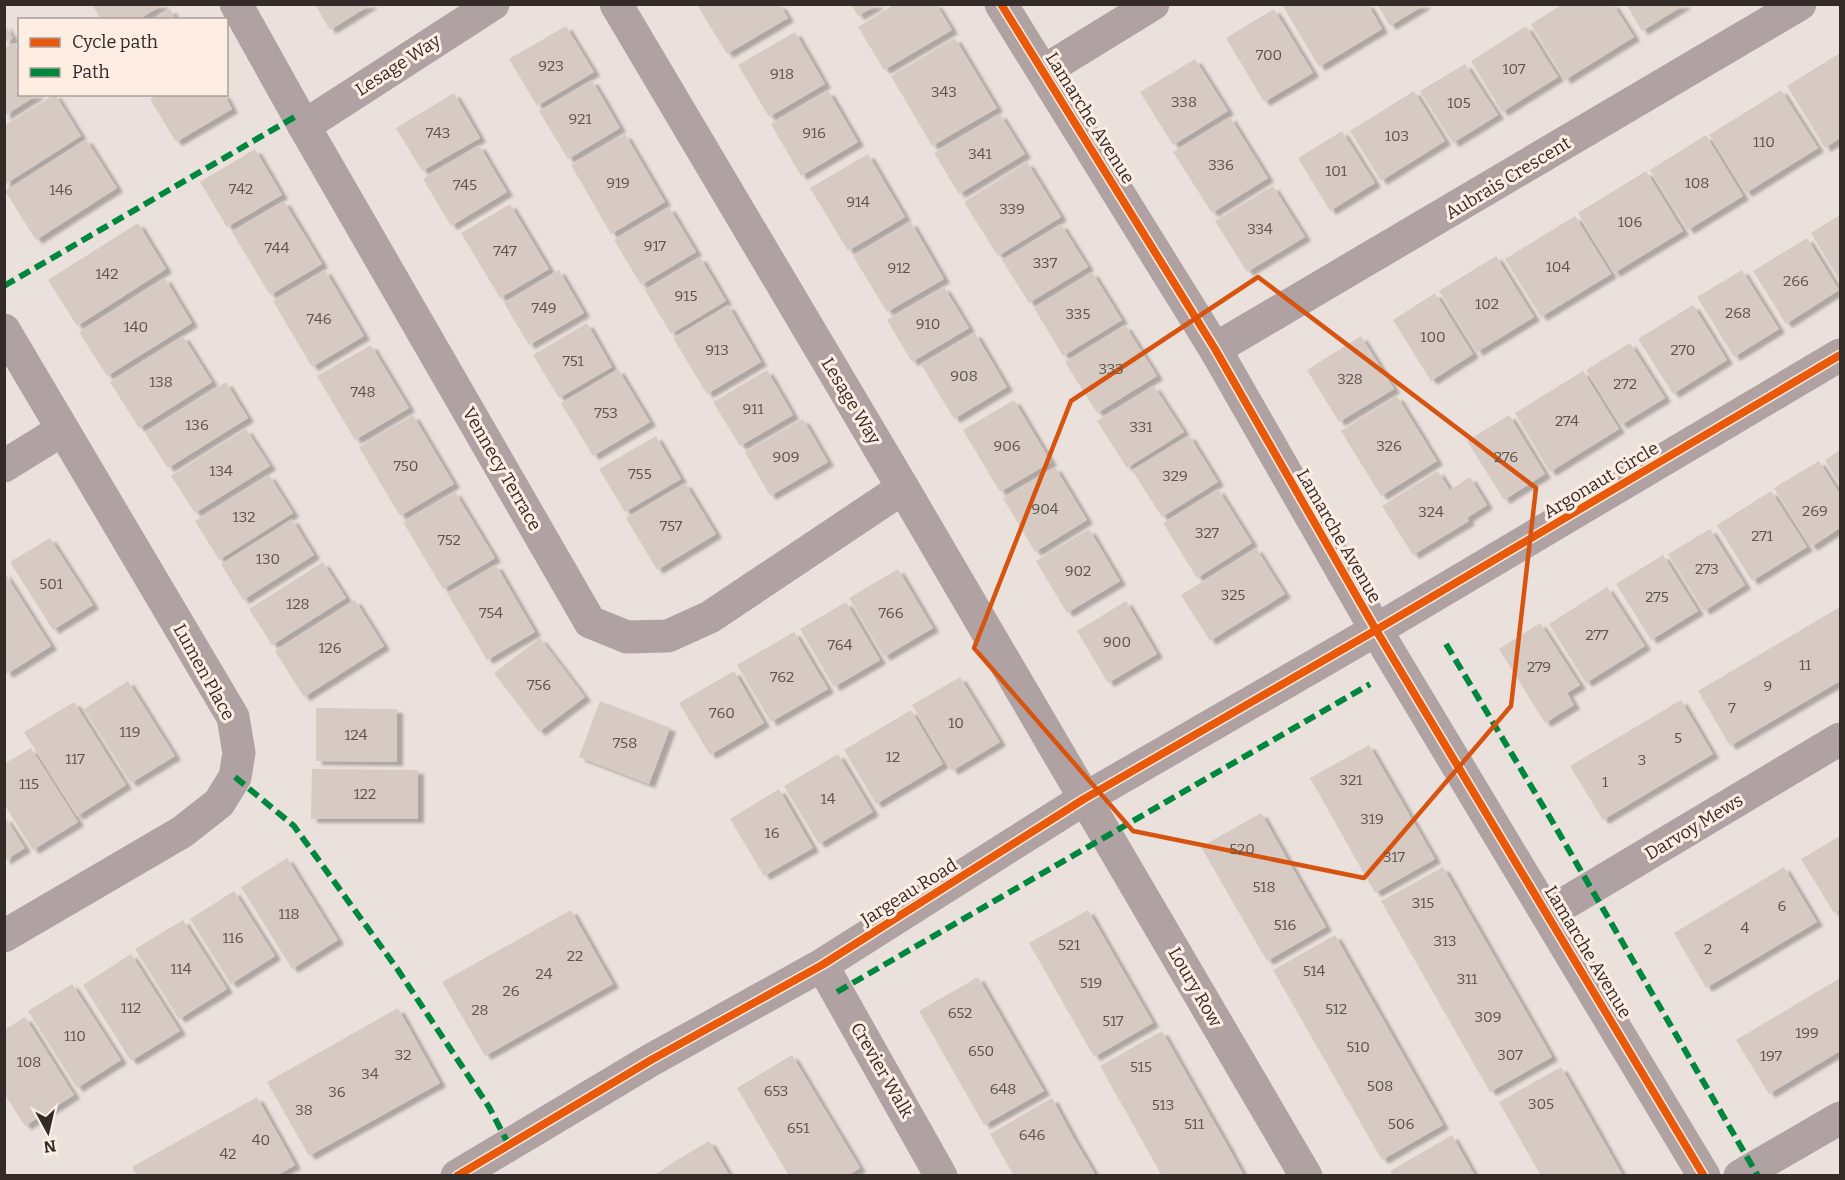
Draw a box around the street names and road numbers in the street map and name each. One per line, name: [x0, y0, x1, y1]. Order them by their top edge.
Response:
street label: Lesage Way: [351, 29, 445, 101]
street label: Lamarche Avenue: [1041, 48, 1139, 188]
street label: Aubrais Crescent: [1441, 132, 1575, 224]
street label: Lesage Way: [817, 354, 886, 449]
street label: Vennecy Terrace: [458, 403, 546, 535]
street label: Argonaut Circle: [1539, 437, 1663, 523]
street label: Lamarche Avenue: [1292, 465, 1386, 607]
street label: Lumen Place: [168, 620, 240, 724]
street label: Darvoy Mews: [1641, 789, 1747, 865]
street label: Jargeau Road: [856, 853, 962, 931]
street label: Lamarche Avenue: [1540, 882, 1636, 1022]
street label: Loury Row: [1163, 943, 1227, 1031]
street label: Crevier Walk: [846, 1018, 919, 1122]

